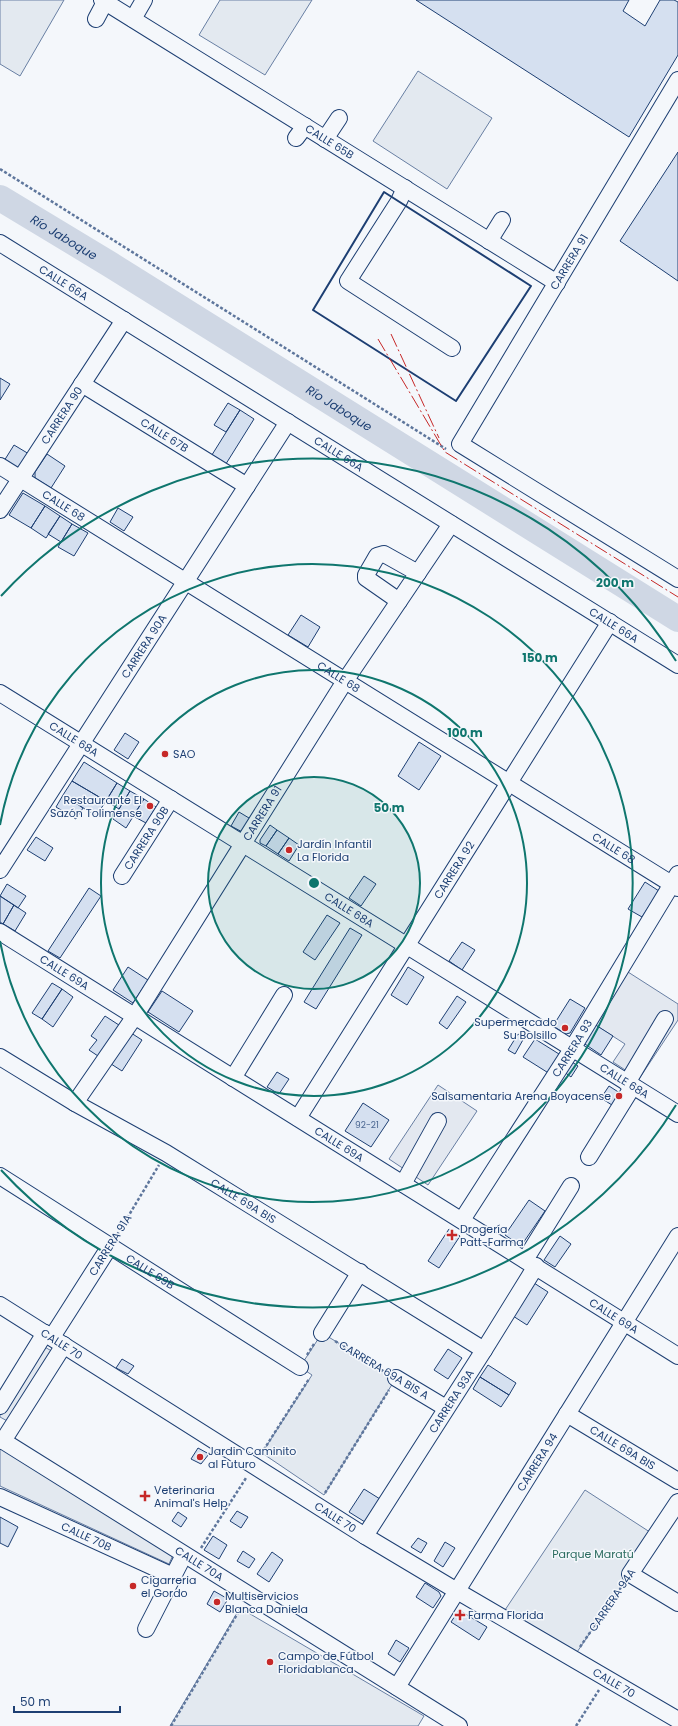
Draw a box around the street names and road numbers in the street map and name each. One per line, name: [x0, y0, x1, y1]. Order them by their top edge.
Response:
street label: CALLE 65B: [302, 120, 357, 163]
street label: CARRERA 91: [546, 231, 592, 293]
street label: CALLE 66A: [36, 261, 92, 304]
street label: CARRERA 90: [37, 383, 87, 447]
street label: CALLE 67B: [137, 414, 192, 456]
street label: CALLE 66A: [311, 432, 367, 476]
street label: CALLE 68: [39, 486, 88, 525]
street label: CALLE 66A: [586, 604, 642, 647]
street label: CARRERA 90A: [117, 611, 171, 681]
street label: CALLE 68: [314, 657, 363, 696]
street label: CALLE 68A: [46, 717, 102, 761]
street label: CARRERA 91: [239, 782, 285, 844]
street label: CARRERA 90B: [120, 803, 173, 873]
street label: CALLE 68: [589, 829, 638, 868]
street label: CARRERA 92: [430, 838, 478, 902]
street label: CALLE 68A: [321, 888, 377, 932]
street label: CALLE 69A: [37, 951, 93, 994]
street label: CARRERA 93: [548, 1016, 596, 1080]
street label: CALLE 68A: [597, 1059, 653, 1102]
street label: CALLE 69A: [311, 1123, 367, 1166]
street label: CALLE 69A BIS: [208, 1175, 279, 1227]
street label: CARRERA 91A: [85, 1211, 136, 1279]
street label: CALLE 69B: [123, 1250, 178, 1293]
street label: CALLE 69A: [586, 1294, 642, 1338]
street label: CALLE 70: [38, 1325, 86, 1363]
street label: CARRERA 69A BIS A: [336, 1337, 433, 1404]
street label: CARRERA 93A: [425, 1366, 478, 1436]
street label: CALLE 69A BIS: [587, 1422, 659, 1474]
street label: CARRERA 94: [513, 1430, 561, 1494]
street label: CALLE 70: [311, 1498, 360, 1537]
street label: CALLE 70B: [59, 1518, 114, 1555]
street label: CALLE 70A: [172, 1542, 227, 1585]
street label: CARRERA 94A: [585, 1565, 639, 1635]
street label: CALLE 70: [590, 1664, 638, 1701]

